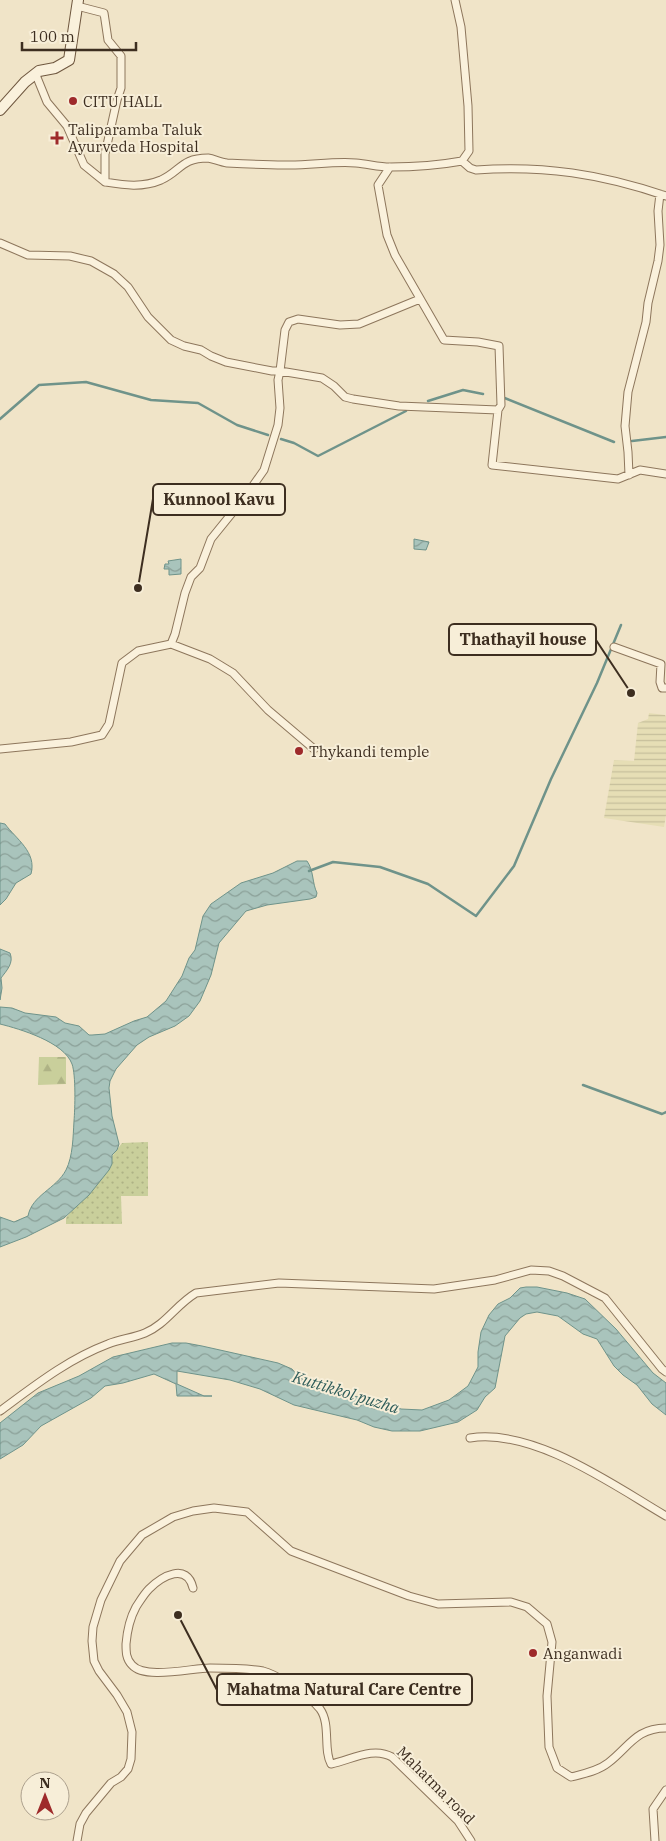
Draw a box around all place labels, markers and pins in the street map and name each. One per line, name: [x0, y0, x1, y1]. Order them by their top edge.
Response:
place label: CITU HALL: [83, 92, 162, 111]
marker: CITU HALL: [67, 95, 79, 107]
place label: Taliparamba Taluk Ayurveda Hospital: [68, 120, 202, 156]
marker: Taliparamba Taluk Ayurveda Hospital: [50, 131, 64, 145]
callout: Kunnool Kavu: [153, 484, 285, 515]
callout: Thathayil house: [449, 624, 596, 655]
place label: Thykandi temple: [309, 742, 429, 761]
marker: Thykandi temple: [293, 745, 305, 757]
place label: Anganwadi: [543, 1644, 622, 1663]
marker: Anganwadi: [527, 1647, 539, 1659]
callout: Mahatma Natural Care Centre: [217, 1674, 472, 1705]

